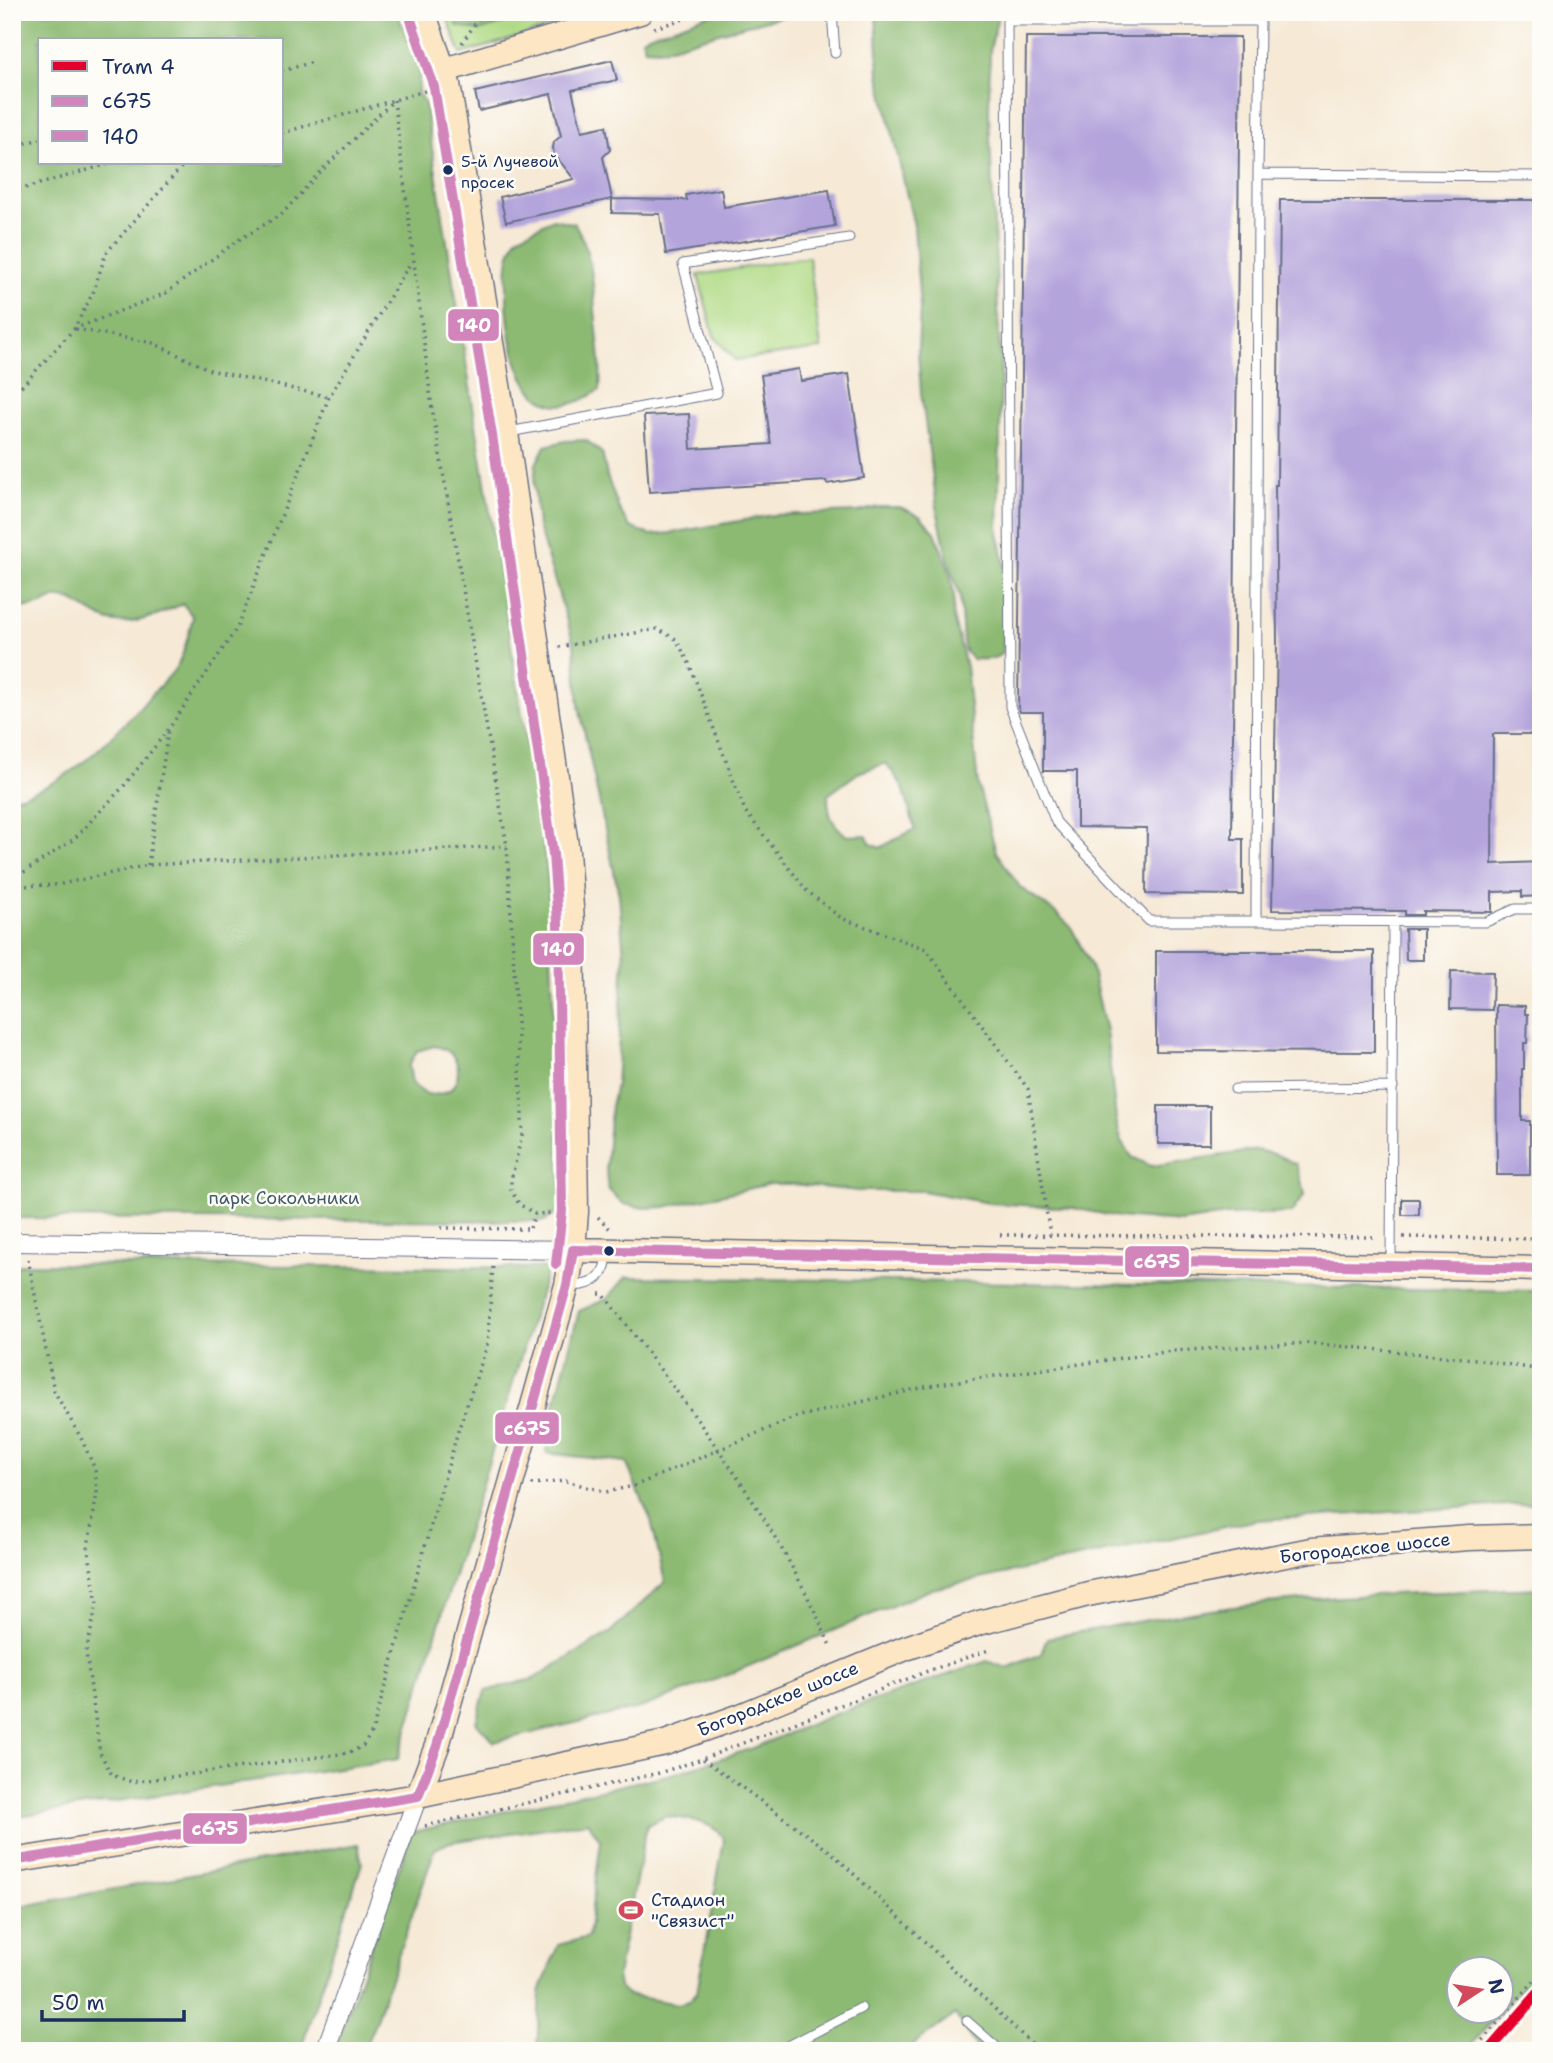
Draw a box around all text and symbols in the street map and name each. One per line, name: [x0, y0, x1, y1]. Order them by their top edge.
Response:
legend: [38, 38, 284, 164]
text: Tram 4: [102, 53, 175, 81]
text: с675: [102, 87, 152, 115]
text: 140: [102, 123, 139, 151]
place label: 5-й Лучевой просек: [461, 151, 559, 193]
marker: 5-й Лучевой просек: [441, 163, 455, 177]
line badge: 140: [447, 308, 500, 342]
text: 140: [457, 313, 491, 338]
line badge: 140: [532, 932, 585, 966]
text: 140: [541, 937, 575, 962]
park label: парк Сокольники: [208, 1186, 360, 1210]
unlabelled marker: [602, 1244, 616, 1258]
line badge: с675: [1124, 1245, 1190, 1278]
text: с675: [1134, 1249, 1181, 1274]
line badge: с675: [494, 1411, 560, 1445]
text: с675: [504, 1416, 551, 1441]
street label: Богородское шоссе: [1278, 1527, 1452, 1569]
street label: Богородское шоссе: [694, 1656, 862, 1742]
line badge: с675: [182, 1812, 248, 1845]
text: с675: [192, 1816, 239, 1841]
place label: Стадион "Связист": [651, 1888, 735, 1933]
sports icon: Стадион "Связист": [617, 1896, 645, 1924]
north arrow: [1444, 1954, 1514, 2024]
text: N: [1482, 1977, 1510, 1997]
scale bar: [42, 1979, 184, 2023]
text: 50 m: [52, 1989, 105, 2017]

